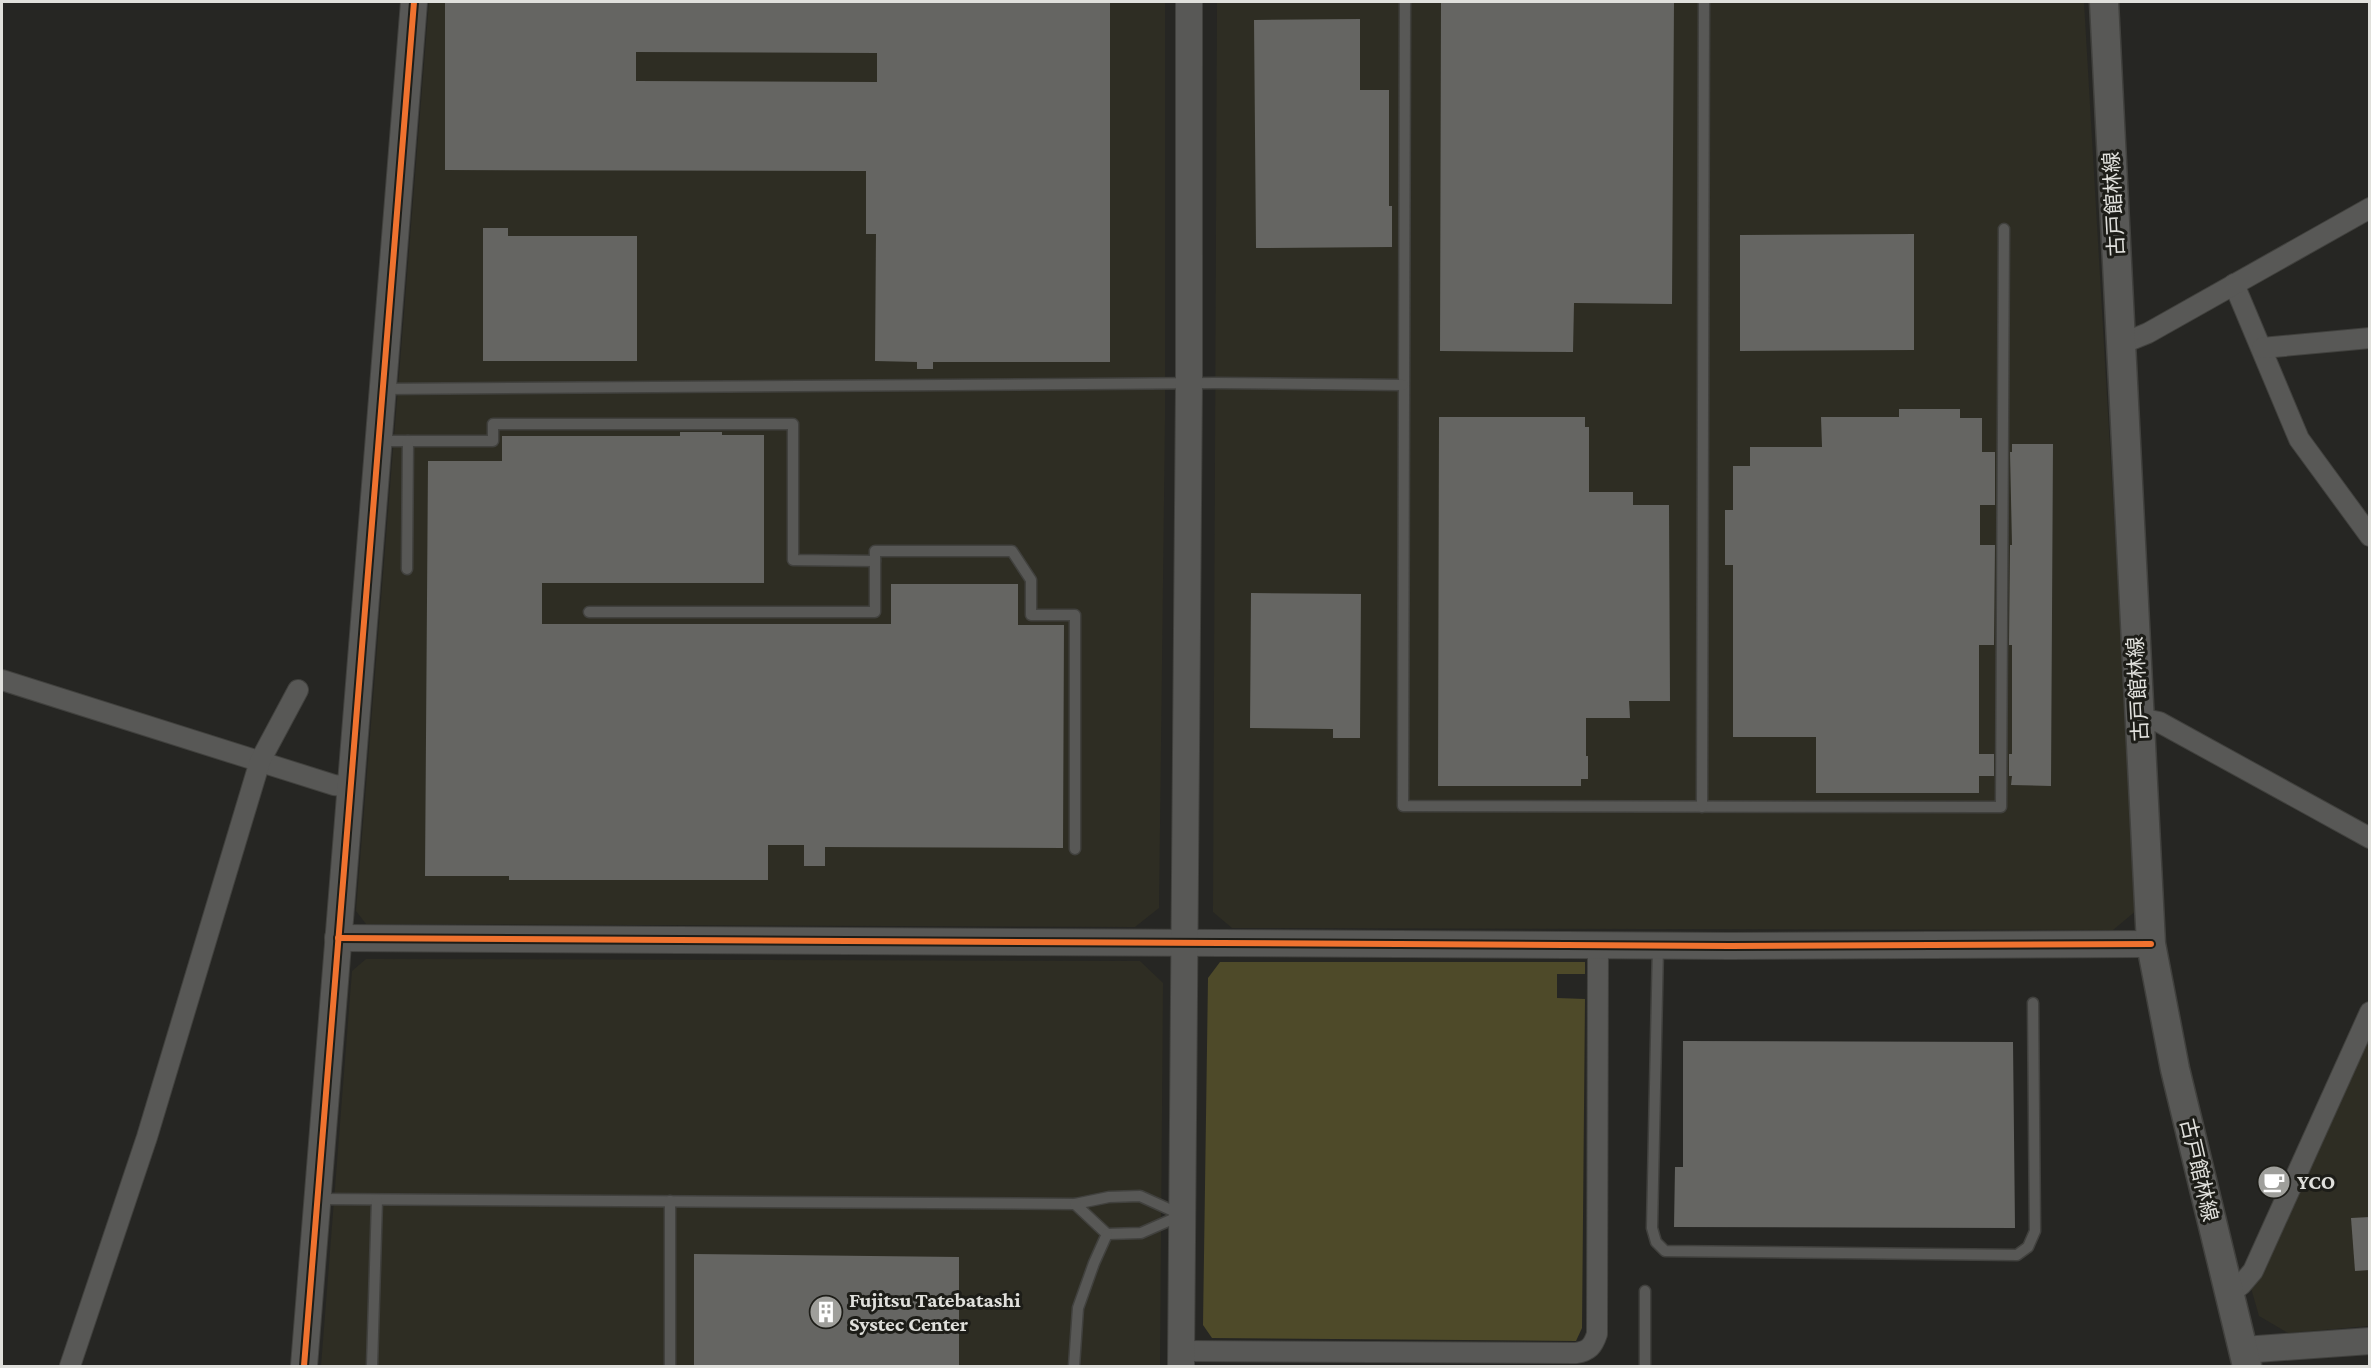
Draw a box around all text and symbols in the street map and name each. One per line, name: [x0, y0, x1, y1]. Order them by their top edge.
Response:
street label: 古戸館林線: [2099, 151, 2129, 257]
street label: 古戸館林線: [2123, 636, 2153, 742]
street label: 古戸館林線: [2175, 1116, 2223, 1224]
cafe icon: YCO: [2256, 1164, 2292, 1200]
place label: YCO: [2297, 1170, 2335, 1194]
place label: Fujitsu Tatebatashi Systec Center: [849, 1288, 1020, 1336]
building icon: Fujitsu Tatebatashi Systec Center: [808, 1294, 844, 1330]

